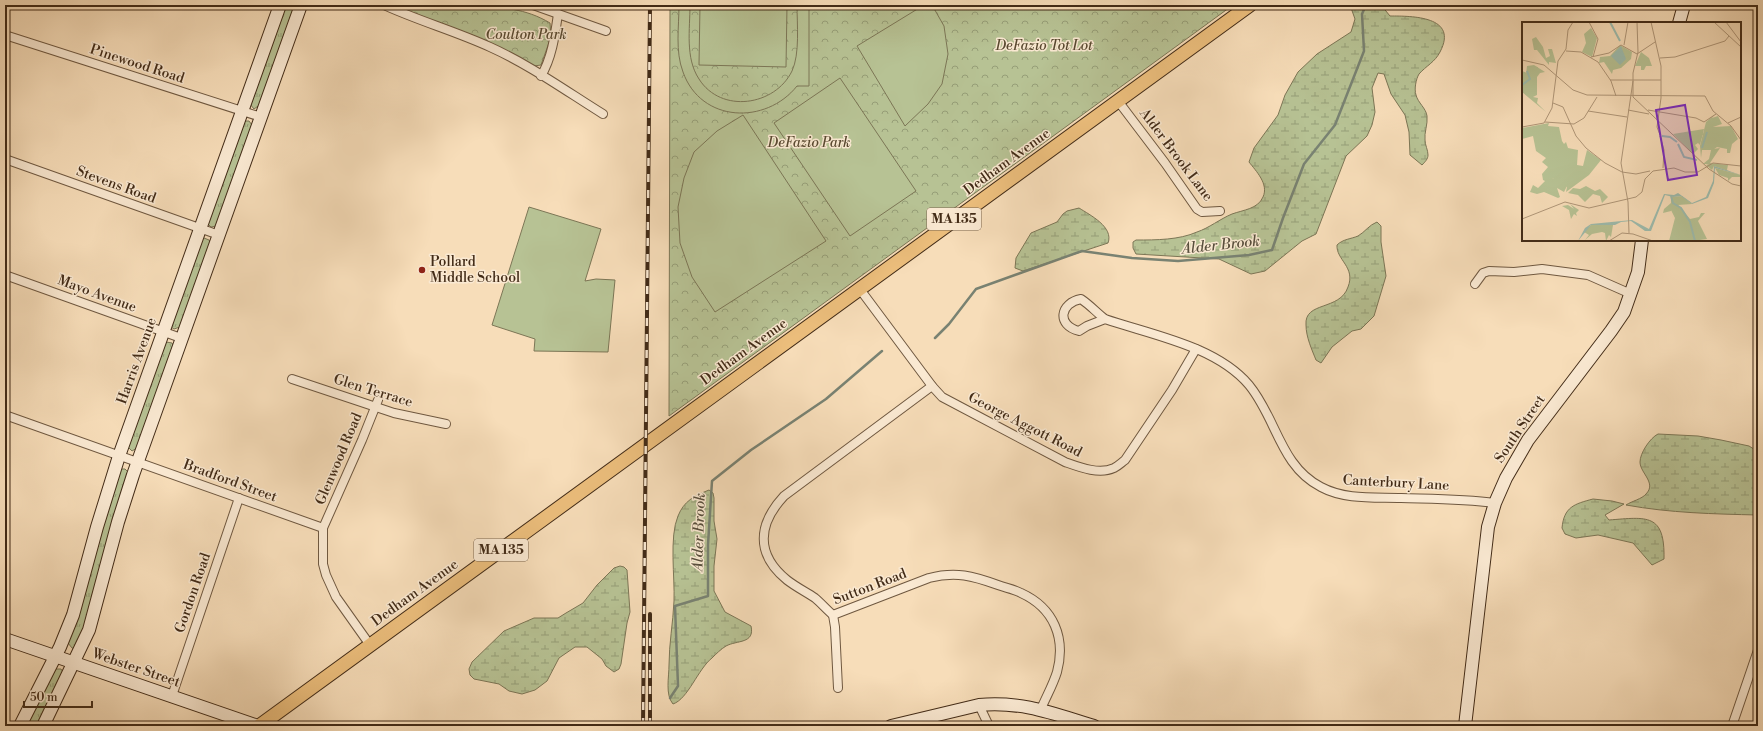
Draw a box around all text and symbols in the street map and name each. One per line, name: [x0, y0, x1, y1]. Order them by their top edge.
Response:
inset map: [1522, 22, 1741, 241]
park label: Coulton Park: [486, 26, 566, 44]
park label: DeFazio Tot Lot: [994, 37, 1093, 55]
street label: Pinewood Road: [88, 40, 186, 88]
street label: Alder Brook Lane: [1135, 104, 1217, 205]
street label: Dedham Avenue: [960, 125, 1054, 199]
park label: DeFazio Park: [767, 134, 850, 152]
street label: Stevens Road: [74, 162, 158, 208]
road number: MA 135: [927, 208, 981, 230]
water label: Alder Brook: [1179, 231, 1261, 259]
place label: Pollard Middle School: [430, 253, 520, 287]
marker: Pollard Middle School: [417, 265, 427, 275]
street label: Mayo Avenue: [55, 271, 139, 317]
street label: Harris Avenue: [113, 315, 161, 407]
street label: Dedham Avenue: [697, 315, 791, 389]
street label: Glen Terrace: [331, 370, 415, 412]
street label: George Aggott Road: [965, 388, 1085, 462]
street label: South Street: [1491, 391, 1549, 466]
street label: Glenwood Road: [311, 410, 367, 508]
street label: Bradford Street: [180, 455, 279, 506]
street label: Canterbury Lane: [1342, 471, 1450, 495]
water label: Alder Brook: [688, 492, 710, 573]
road number: MA 135: [474, 539, 528, 561]
street label: Gordon Road: [171, 550, 215, 635]
street label: Dedham Avenue: [368, 556, 462, 630]
street label: Sutton Road: [831, 565, 909, 609]
street label: Webster Street: [89, 644, 182, 691]
scale bar: [24, 683, 92, 709]
text: 50 m: [30, 690, 58, 705]

